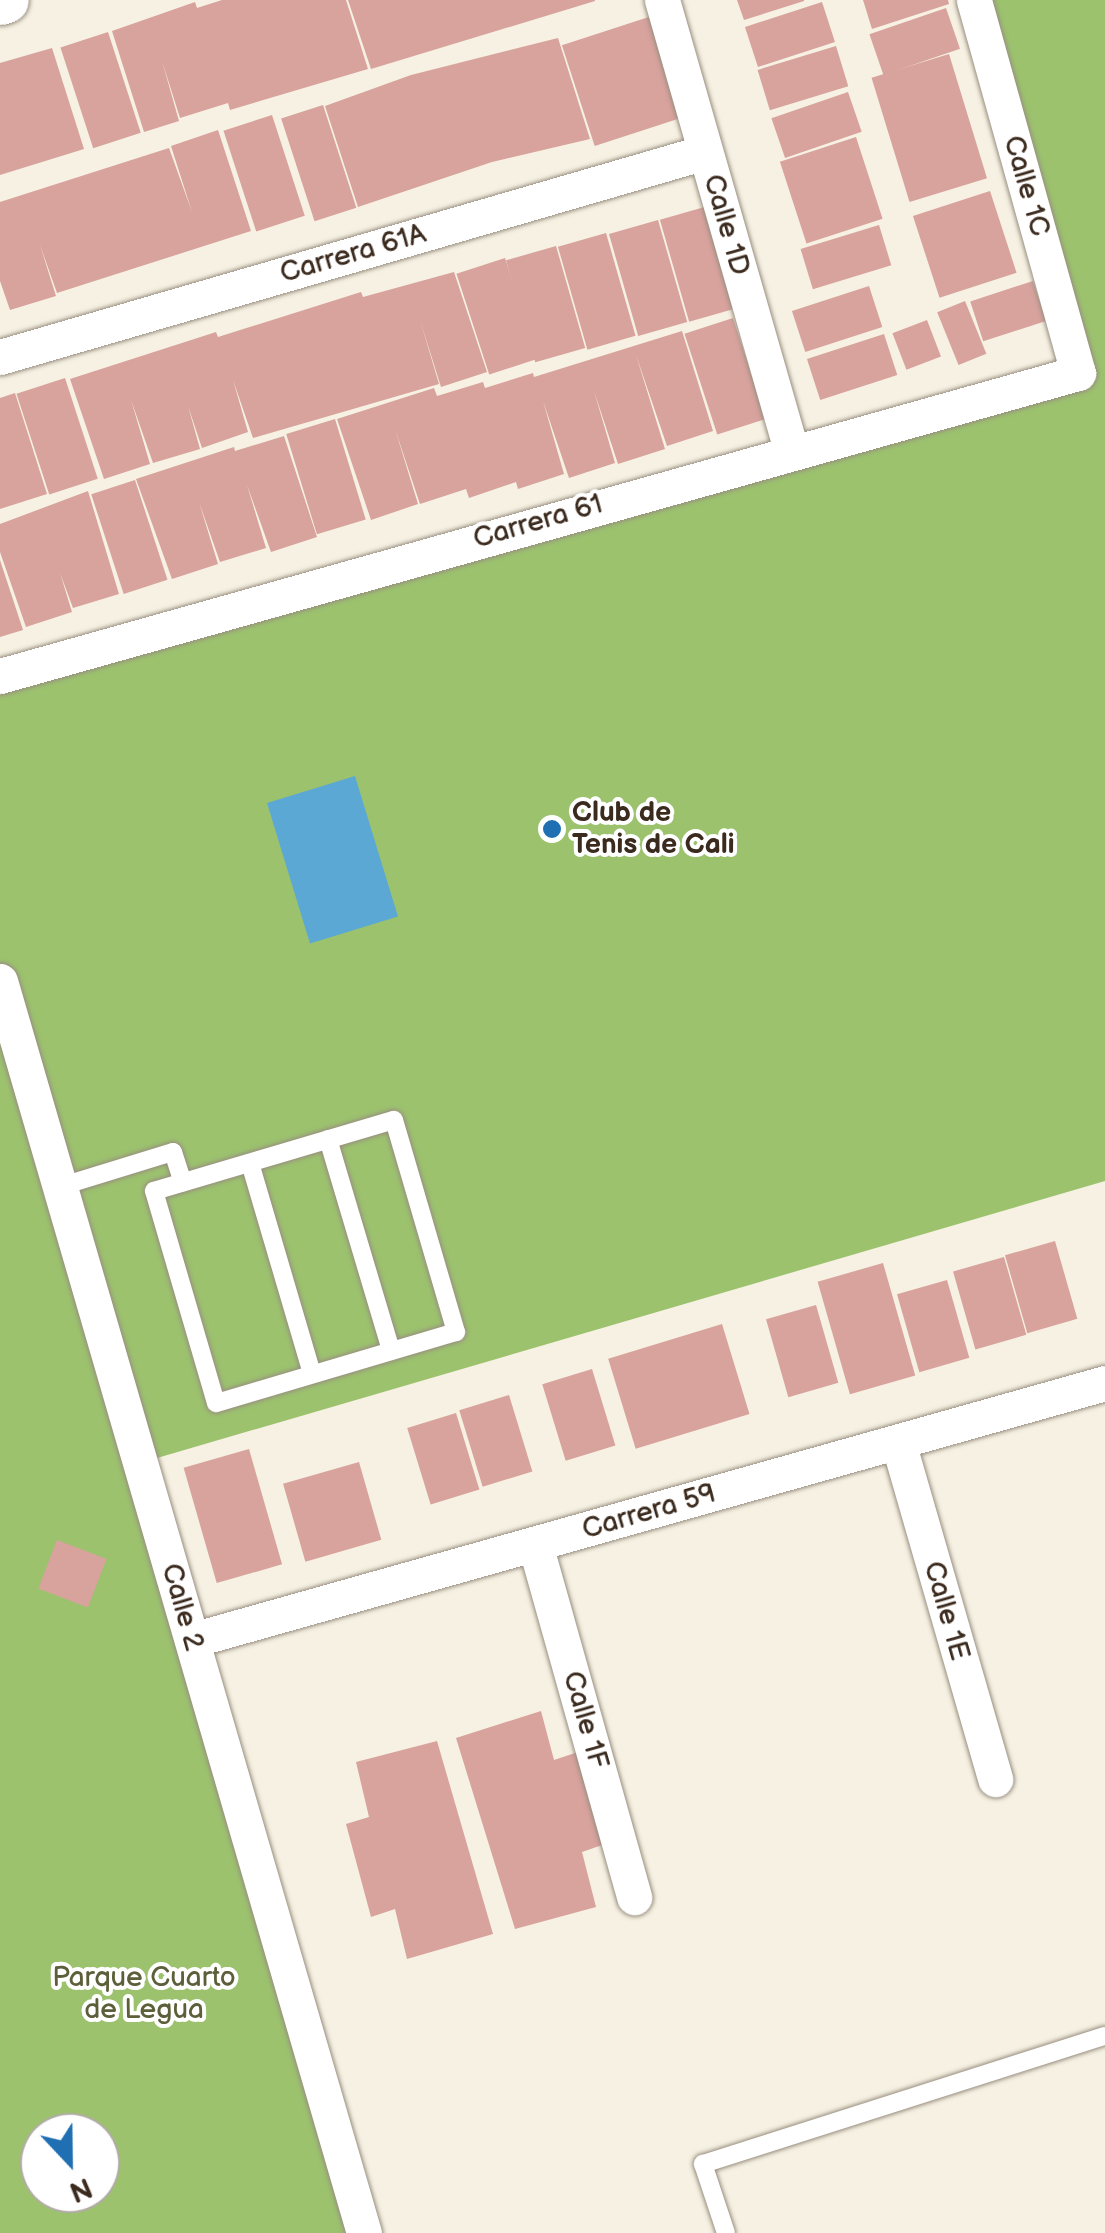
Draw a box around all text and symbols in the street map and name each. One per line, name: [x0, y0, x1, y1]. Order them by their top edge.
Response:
street label: Calle 1C: [996, 132, 1056, 240]
street label: Calle 1D: [696, 171, 756, 279]
street label: Carrera 61A: [276, 217, 430, 291]
street label: Carrera 61: [469, 488, 607, 556]
place label: Club de Tenis de Cali: [572, 796, 735, 862]
marker: Club de Tenis de Cali: [541, 818, 563, 840]
street label: Carrera 59: [578, 1477, 720, 1547]
street label: Calle 1E: [916, 1558, 976, 1664]
street label: Calle 2: [154, 1560, 210, 1654]
street label: Calle 1F: [555, 1667, 615, 1773]
park label: Parque Cuarto de Legua: [52, 1961, 236, 2027]
north arrow: [20, 2113, 120, 2213]
text: N: [65, 2170, 97, 2209]

